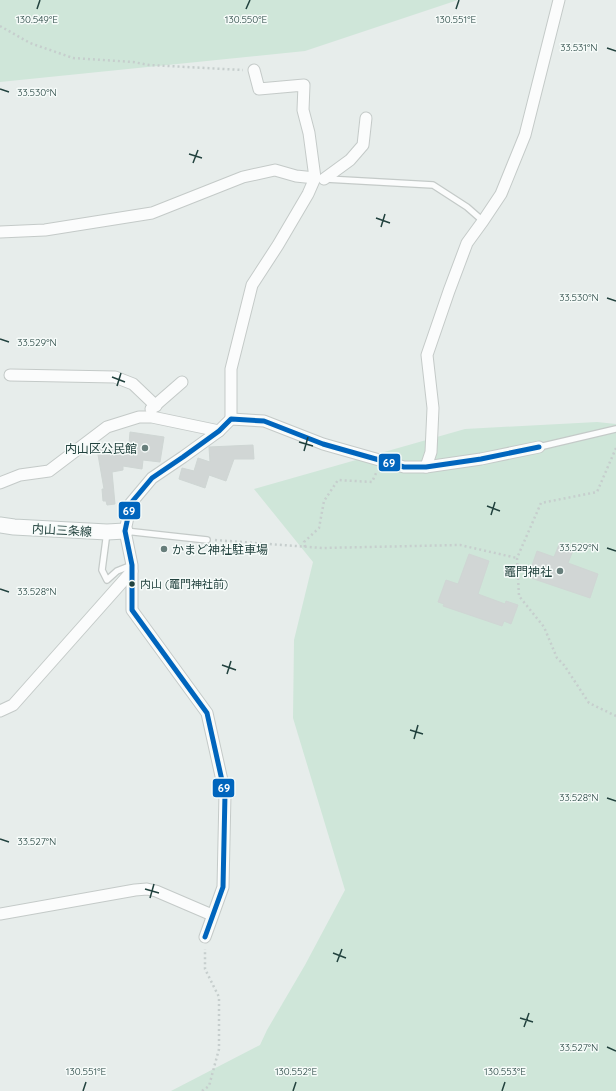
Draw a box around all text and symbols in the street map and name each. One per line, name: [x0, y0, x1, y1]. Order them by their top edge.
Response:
text: 130.549°E: [16, 13, 58, 26]
text: 130.550°E: [225, 13, 268, 26]
text: 130.551°E: [436, 13, 476, 26]
text: 33.531°N: [560, 41, 598, 54]
text: 33.530°N: [17, 86, 57, 99]
text: 33.530°N: [559, 291, 599, 304]
text: 33.529°N: [17, 336, 57, 349]
place label: 内山区公民館: [65, 441, 137, 456]
marker: 内山区公民館: [140, 443, 150, 453]
line badge: 69: [378, 453, 401, 472]
text: 69: [383, 456, 395, 470]
line badge: 69: [118, 501, 141, 520]
text: 69: [123, 504, 135, 518]
street label: 内山三条線: [32, 521, 92, 539]
text: 33.529°N: [559, 541, 599, 554]
place label: かまど神社駐車場: [172, 542, 268, 557]
marker: かまど神社駐車場: [159, 544, 169, 554]
place label: 竈門神社: [504, 564, 552, 579]
marker: 竈門神社: [555, 566, 565, 576]
place label: 内山 (竈門神社前): [140, 577, 228, 591]
marker: 内山 (竈門神社前): [127, 579, 137, 589]
text: 33.528°N: [17, 585, 57, 598]
line badge: 69: [212, 778, 235, 798]
text: 69: [218, 781, 230, 795]
text: 33.528°N: [559, 791, 599, 804]
text: 33.527°N: [18, 835, 56, 848]
text: 33.527°N: [560, 1041, 598, 1054]
text: 130.551°E: [66, 1065, 106, 1078]
text: 130.552°E: [275, 1065, 317, 1078]
text: 130.553°E: [484, 1065, 526, 1078]

